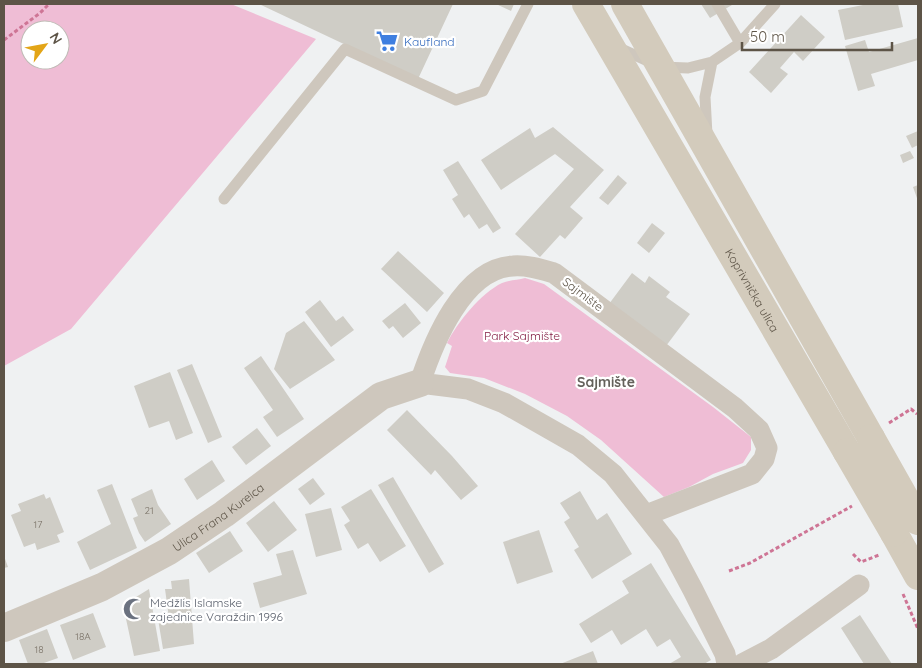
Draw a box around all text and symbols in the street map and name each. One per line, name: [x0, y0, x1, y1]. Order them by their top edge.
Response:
north arrow: [20, 20, 70, 70]
scale bar: [742, 20, 892, 52]
text: 50 m: [750, 27, 785, 46]
supermarket icon: Kaufland: [374, 28, 400, 54]
text: N: [46, 29, 66, 47]
place label: Kaufland: [404, 34, 455, 49]
street label: Koprivnička ulica: [722, 245, 783, 335]
street label: Sajmište: [560, 274, 607, 314]
park label: Park Sajmište: [484, 328, 560, 343]
district label: Sajmište: [577, 373, 635, 391]
street label: Ulica Frana Kurelca: [169, 479, 267, 554]
house number: 21: [144, 504, 154, 517]
house number: 17: [34, 518, 42, 531]
place label: Medžlis Islamske zajednice Varaždin 1996: [150, 595, 284, 624]
mosque icon: Medžlis Islamske zajednice Varaždin 1996: [121, 596, 147, 622]
house number: 18A: [75, 630, 91, 643]
house number: 18: [34, 643, 44, 656]

